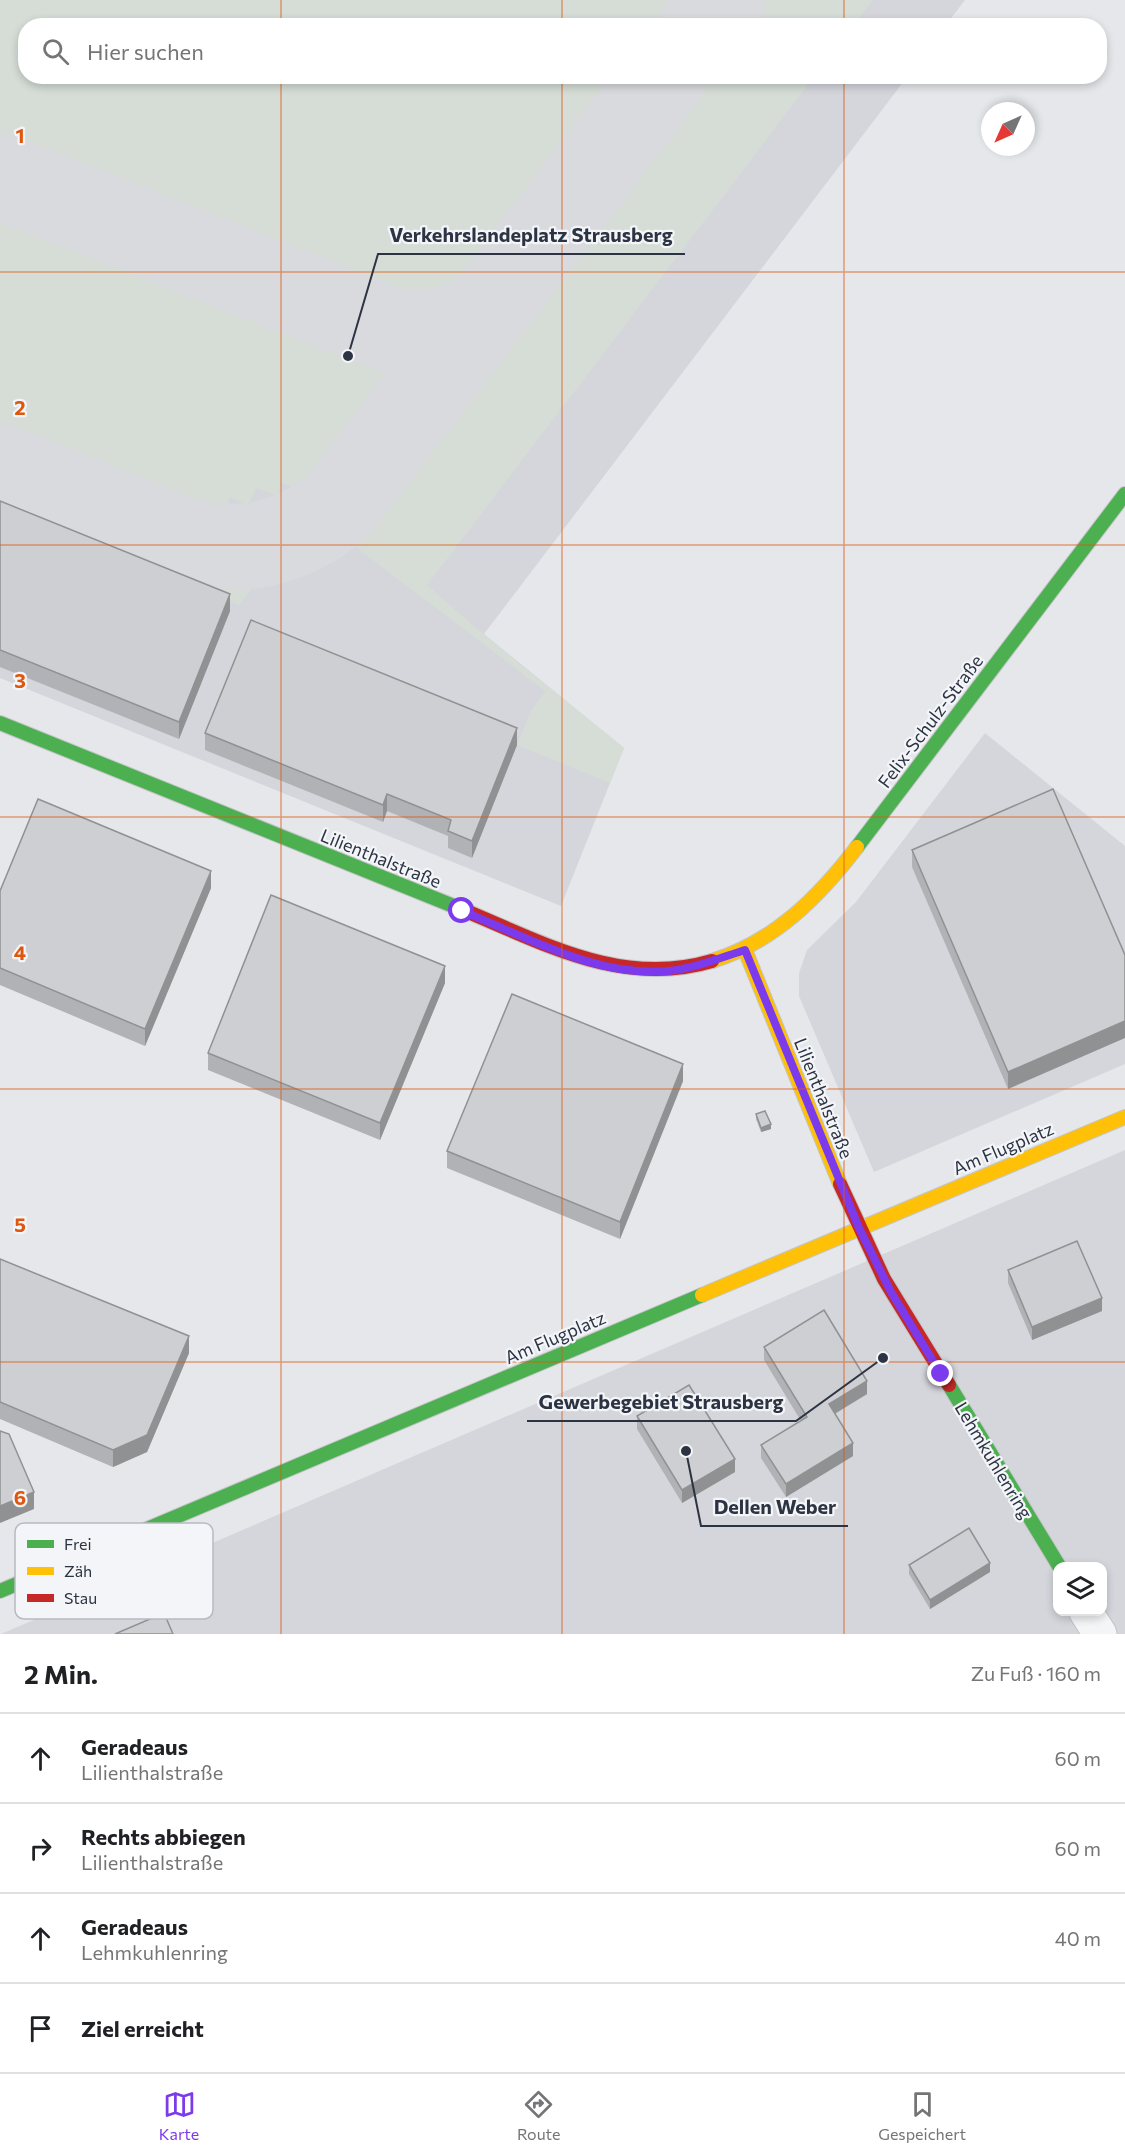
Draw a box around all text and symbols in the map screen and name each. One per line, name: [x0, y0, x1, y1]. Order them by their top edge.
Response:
search box: [18, 18, 1107, 84]
icon: search: [39, 35, 72, 68]
text: Hier suchen: [87, 38, 204, 65]
north arrow: [981, 102, 1035, 156]
text: 1: [15, 123, 25, 147]
callout: Verkehrslandeplatz Strausberg: [378, 216, 685, 254]
text: Verkehrslandeplatz Strausberg: [389, 222, 673, 246]
text: 2: [14, 395, 26, 419]
street label: Felix-Schulz-Straße: [873, 650, 987, 792]
text: 3: [14, 668, 26, 692]
street label: Lilienthalstraße: [318, 824, 444, 892]
route start: [448, 897, 474, 923]
text: 4: [14, 940, 26, 964]
street label: Lilienthalstraße: [790, 1035, 858, 1161]
street label: Am Flugplatz: [949, 1117, 1057, 1179]
text: 5: [14, 1212, 26, 1236]
street label: Am Flugplatz: [501, 1306, 609, 1368]
route end: [927, 1360, 953, 1386]
callout: Gewerbegebiet Strausberg: [527, 1383, 796, 1421]
text: Gewerbegebiet Strausberg: [539, 1389, 783, 1413]
street label: Lehmkuhlenring: [951, 1398, 1038, 1523]
text: 6: [14, 1485, 26, 1509]
callout: Dellen Weber: [701, 1488, 848, 1526]
text: Dellen Weber: [714, 1494, 836, 1518]
legend: [15, 1523, 213, 1619]
text: Frei: [64, 1534, 92, 1553]
text: Zäh: [64, 1561, 92, 1580]
map controls: [1053, 1562, 1107, 1616]
button: layers: [1053, 1562, 1107, 1616]
text: Stau: [64, 1588, 97, 1607]
text: 2 Min.: [24, 1658, 98, 1689]
text: Zu Fuß · 160 m: [971, 1661, 1101, 1685]
text: Geradeaus: [81, 1733, 188, 1760]
icon: ahead: [24, 1742, 57, 1775]
text: 60 m: [1055, 1746, 1101, 1770]
text: Lilienthalstraße: [81, 1760, 223, 1784]
text: Rechts abbiegen: [81, 1823, 246, 1850]
icon: right: [24, 1832, 57, 1865]
text: 60 m: [1055, 1836, 1101, 1860]
text: Lilienthalstraße: [81, 1850, 223, 1874]
text: Geradeaus: [81, 1913, 188, 1940]
icon: ahead: [24, 1922, 57, 1955]
text: 40 m: [1055, 1926, 1101, 1950]
text: Lehmkuhlenring: [81, 1940, 228, 1964]
icon: arrive: [24, 2012, 57, 2045]
text: Ziel erreicht: [81, 2015, 204, 2042]
tab: Karte: [159, 2088, 199, 2143]
tab: Route: [517, 2088, 561, 2143]
tab: Gespeichert: [878, 2088, 966, 2143]

